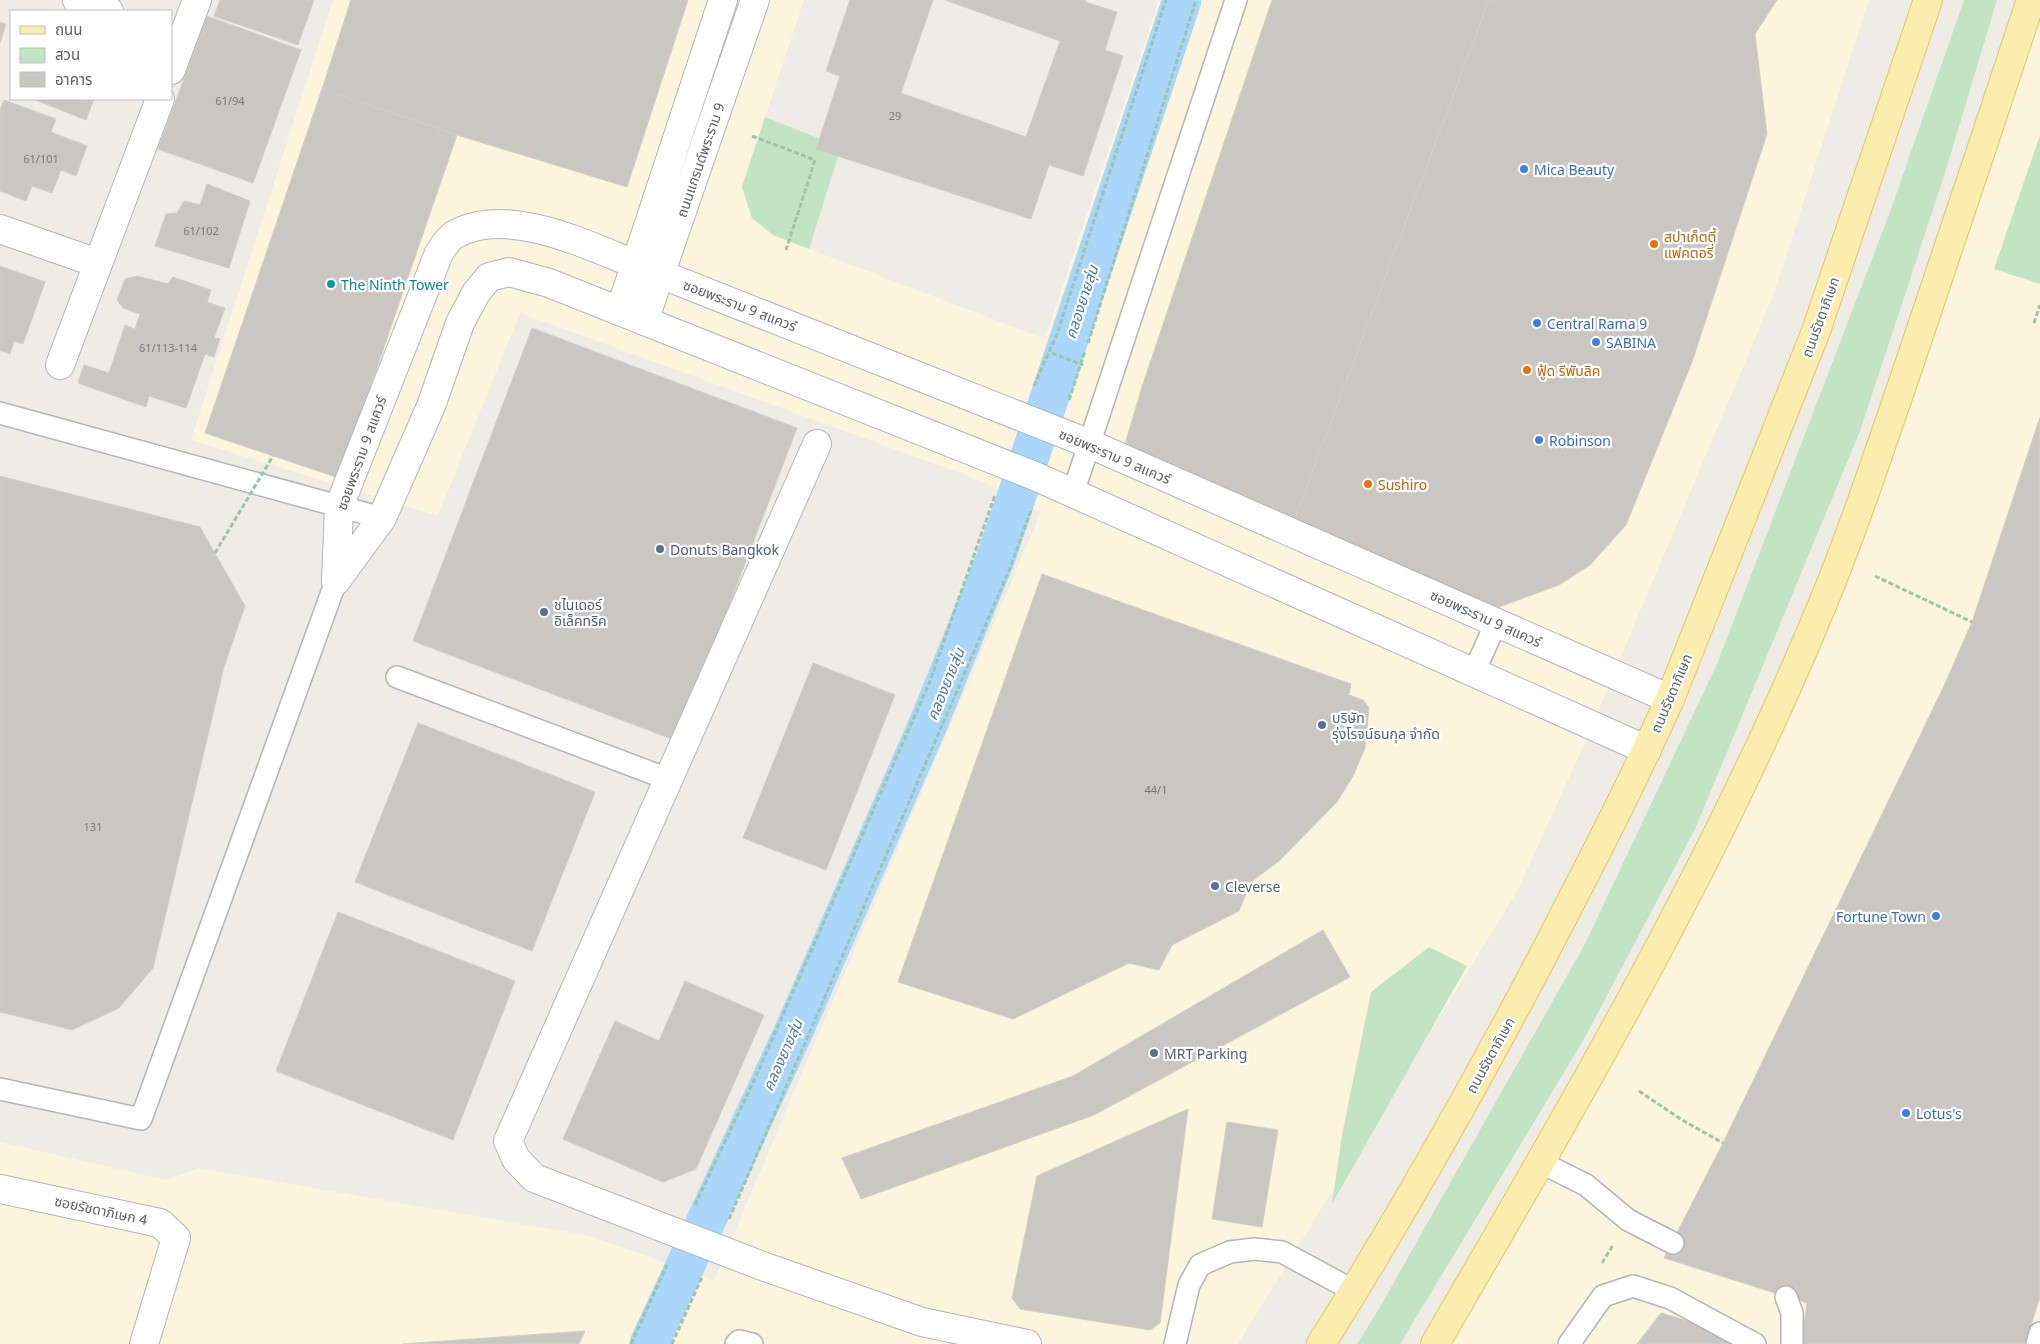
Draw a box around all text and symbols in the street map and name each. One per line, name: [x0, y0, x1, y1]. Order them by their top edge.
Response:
legend: [10, 10, 172, 100]
text: ถนน: [55, 19, 82, 39]
text: สวน: [55, 44, 80, 64]
text: อาคาร: [55, 69, 92, 89]
house number: 61/94: [215, 93, 245, 108]
street label: ถนนแกรนด์พระราม 9: [671, 100, 729, 220]
house number: 29: [889, 108, 901, 123]
house number: 61/101: [23, 151, 59, 166]
place label: Mica Beauty: [1534, 160, 1615, 179]
marker: Mica Beauty: [1518, 163, 1530, 175]
house number: 61/102: [183, 223, 219, 238]
place label: สปาเก็ตตี้ แฟคตอรี่: [1664, 227, 1717, 262]
marker: สปาเก็ตตี้ แฟคตอรี่: [1648, 238, 1660, 250]
water label: คลองยายสุ่น: [1060, 262, 1103, 341]
street label: ถนนรัชดาภิเษก: [1797, 274, 1843, 360]
place label: The Ninth Tower: [341, 275, 449, 294]
street label: ซอยพระราม 9 สแควร์: [681, 275, 800, 336]
marker: The Ninth Tower: [325, 278, 337, 290]
place label: Central Rama 9: [1547, 314, 1647, 333]
marker: Central Rama 9: [1531, 317, 1543, 329]
place label: SABINA: [1606, 333, 1656, 352]
marker: SABINA: [1590, 336, 1602, 348]
house number: 61/113-114: [139, 340, 198, 355]
place label: ฟู้ด รีพับลิค: [1537, 361, 1600, 380]
marker: ฟู้ด รีพับลิค: [1521, 364, 1533, 376]
street label: ซอยพระราม 9 สแควร์: [332, 393, 391, 513]
street label: ซอยพระราม 9 สแควร์: [1056, 424, 1175, 488]
place label: Robinson: [1549, 431, 1611, 450]
marker: Robinson: [1533, 434, 1545, 446]
place label: Sushiro: [1378, 475, 1427, 494]
marker: Sushiro: [1362, 478, 1374, 490]
place label: Donuts Bangkok: [670, 540, 780, 559]
marker: Donuts Bangkok: [654, 543, 666, 555]
street label: ซอยพระราม 9 สแควร์: [1427, 585, 1545, 651]
place label: ชไนเดอร์ อิเล็คทริค: [554, 595, 607, 630]
marker: ชไนเดอร์ อิเล็คทริค: [538, 606, 550, 618]
water label: คลองยายสุ่น: [921, 644, 969, 723]
street label: ถนนรัชดาภิเษก: [1646, 651, 1696, 735]
place label: บริษัท รุ่งโรจน์ธนกุล จำกัด: [1332, 708, 1440, 743]
marker: บริษัท รุ่งโรจน์ธนกุล จำกัด: [1316, 719, 1328, 731]
house number: 44/1: [1145, 782, 1167, 797]
house number: 131: [84, 819, 102, 834]
place label: Cleverse: [1225, 877, 1281, 896]
marker: Cleverse: [1209, 880, 1221, 892]
place label: Fortune Town: [1836, 907, 1926, 926]
marker: Fortune Town: [1930, 910, 1942, 922]
street label: ถนนรัชดาภิเษก: [1461, 1014, 1519, 1096]
water label: คลองยายสุ่น: [757, 1015, 807, 1094]
place label: MRT Parking: [1164, 1044, 1247, 1063]
marker: MRT Parking: [1148, 1047, 1160, 1059]
place label: Lotus's: [1916, 1104, 1962, 1123]
marker: Lotus's: [1900, 1107, 1912, 1119]
street label: ซอยรัชดาภิเษก 4: [53, 1191, 149, 1229]

